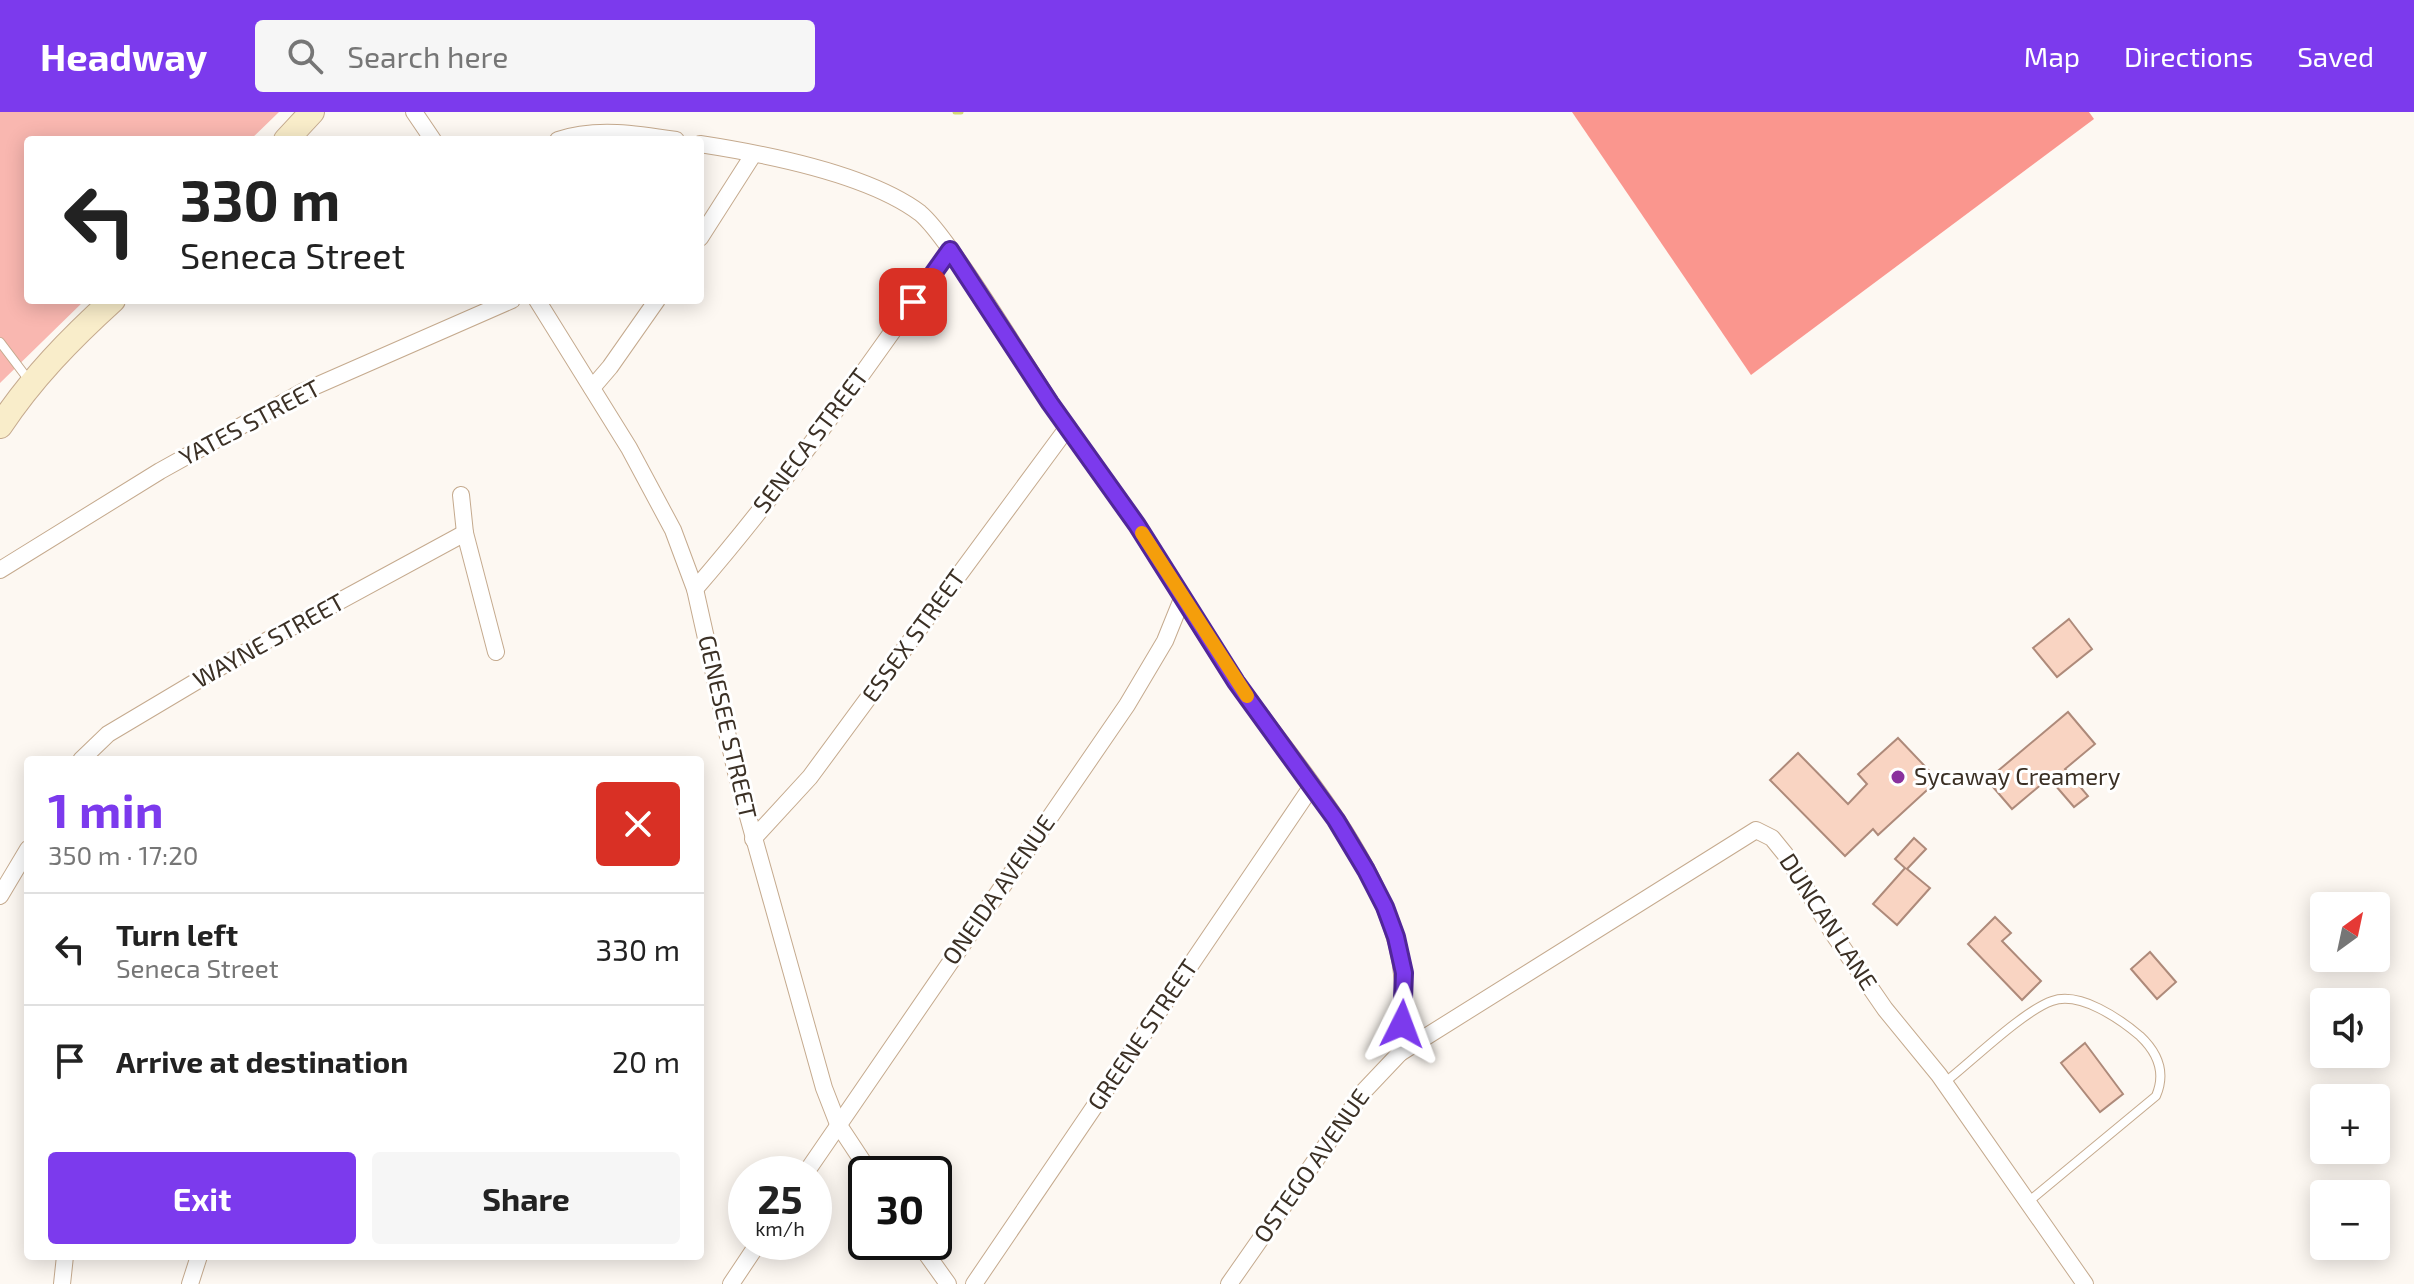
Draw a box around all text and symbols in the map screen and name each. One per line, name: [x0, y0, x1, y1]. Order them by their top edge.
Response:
search box: [255, 20, 815, 92]
text: Headway: [40, 33, 207, 79]
icon: search: [283, 34, 327, 78]
text: Search here: [347, 38, 508, 74]
text: Map: [2024, 39, 2080, 73]
text: Directions: [2124, 39, 2253, 73]
text: Saved: [2297, 39, 2374, 73]
text: 330 m: [180, 165, 340, 232]
icon: left: [48, 168, 152, 272]
text: Seneca Street: [180, 233, 405, 276]
pin: [879, 268, 947, 336]
icon: arrive: [891, 280, 935, 324]
street label: SENECA STREET: [746, 362, 874, 518]
street label: YATES STREET: [174, 372, 325, 471]
street label: ESSEX STREET: [855, 563, 971, 707]
street label: WAYNE STREET: [188, 586, 349, 693]
street label: GENESEE STREET: [693, 632, 764, 821]
place label: Sycaway Creamery: [1914, 761, 2121, 790]
marker: Sycaway Creamery: [1889, 768, 1907, 786]
text: 1 min: [48, 780, 164, 838]
button: close: [596, 782, 680, 866]
street label: ONEIDA AVENUE: [935, 809, 1060, 970]
text: 350 m · 17:20: [48, 839, 198, 870]
street label: DUNCAN LANE: [1774, 847, 1884, 995]
north arrow: [2310, 892, 2390, 972]
map controls: [2310, 892, 2390, 1260]
text: Turn left: [116, 916, 238, 952]
icon: left: [48, 927, 92, 971]
text: 330 m: [596, 931, 680, 967]
text: Seneca Street: [116, 952, 279, 983]
street label: GREENE STREET: [1081, 953, 1203, 1115]
position arrow: [1360, 982, 1444, 1066]
button: sound: [2310, 988, 2390, 1068]
icon: arrive: [48, 1039, 92, 1083]
text: Arrive at destination: [116, 1043, 408, 1079]
text: 20 m: [612, 1043, 680, 1079]
street label: OSTEGO AVENUE: [1247, 1083, 1375, 1248]
button: +: [2310, 1084, 2390, 1164]
button: Exit: [48, 1152, 356, 1244]
button: Share: [372, 1152, 680, 1244]
speed limit sign: 30: [848, 1156, 952, 1260]
text: 25: [757, 1174, 803, 1222]
button: −: [2310, 1180, 2390, 1260]
text: km/h: [755, 1216, 805, 1240]

